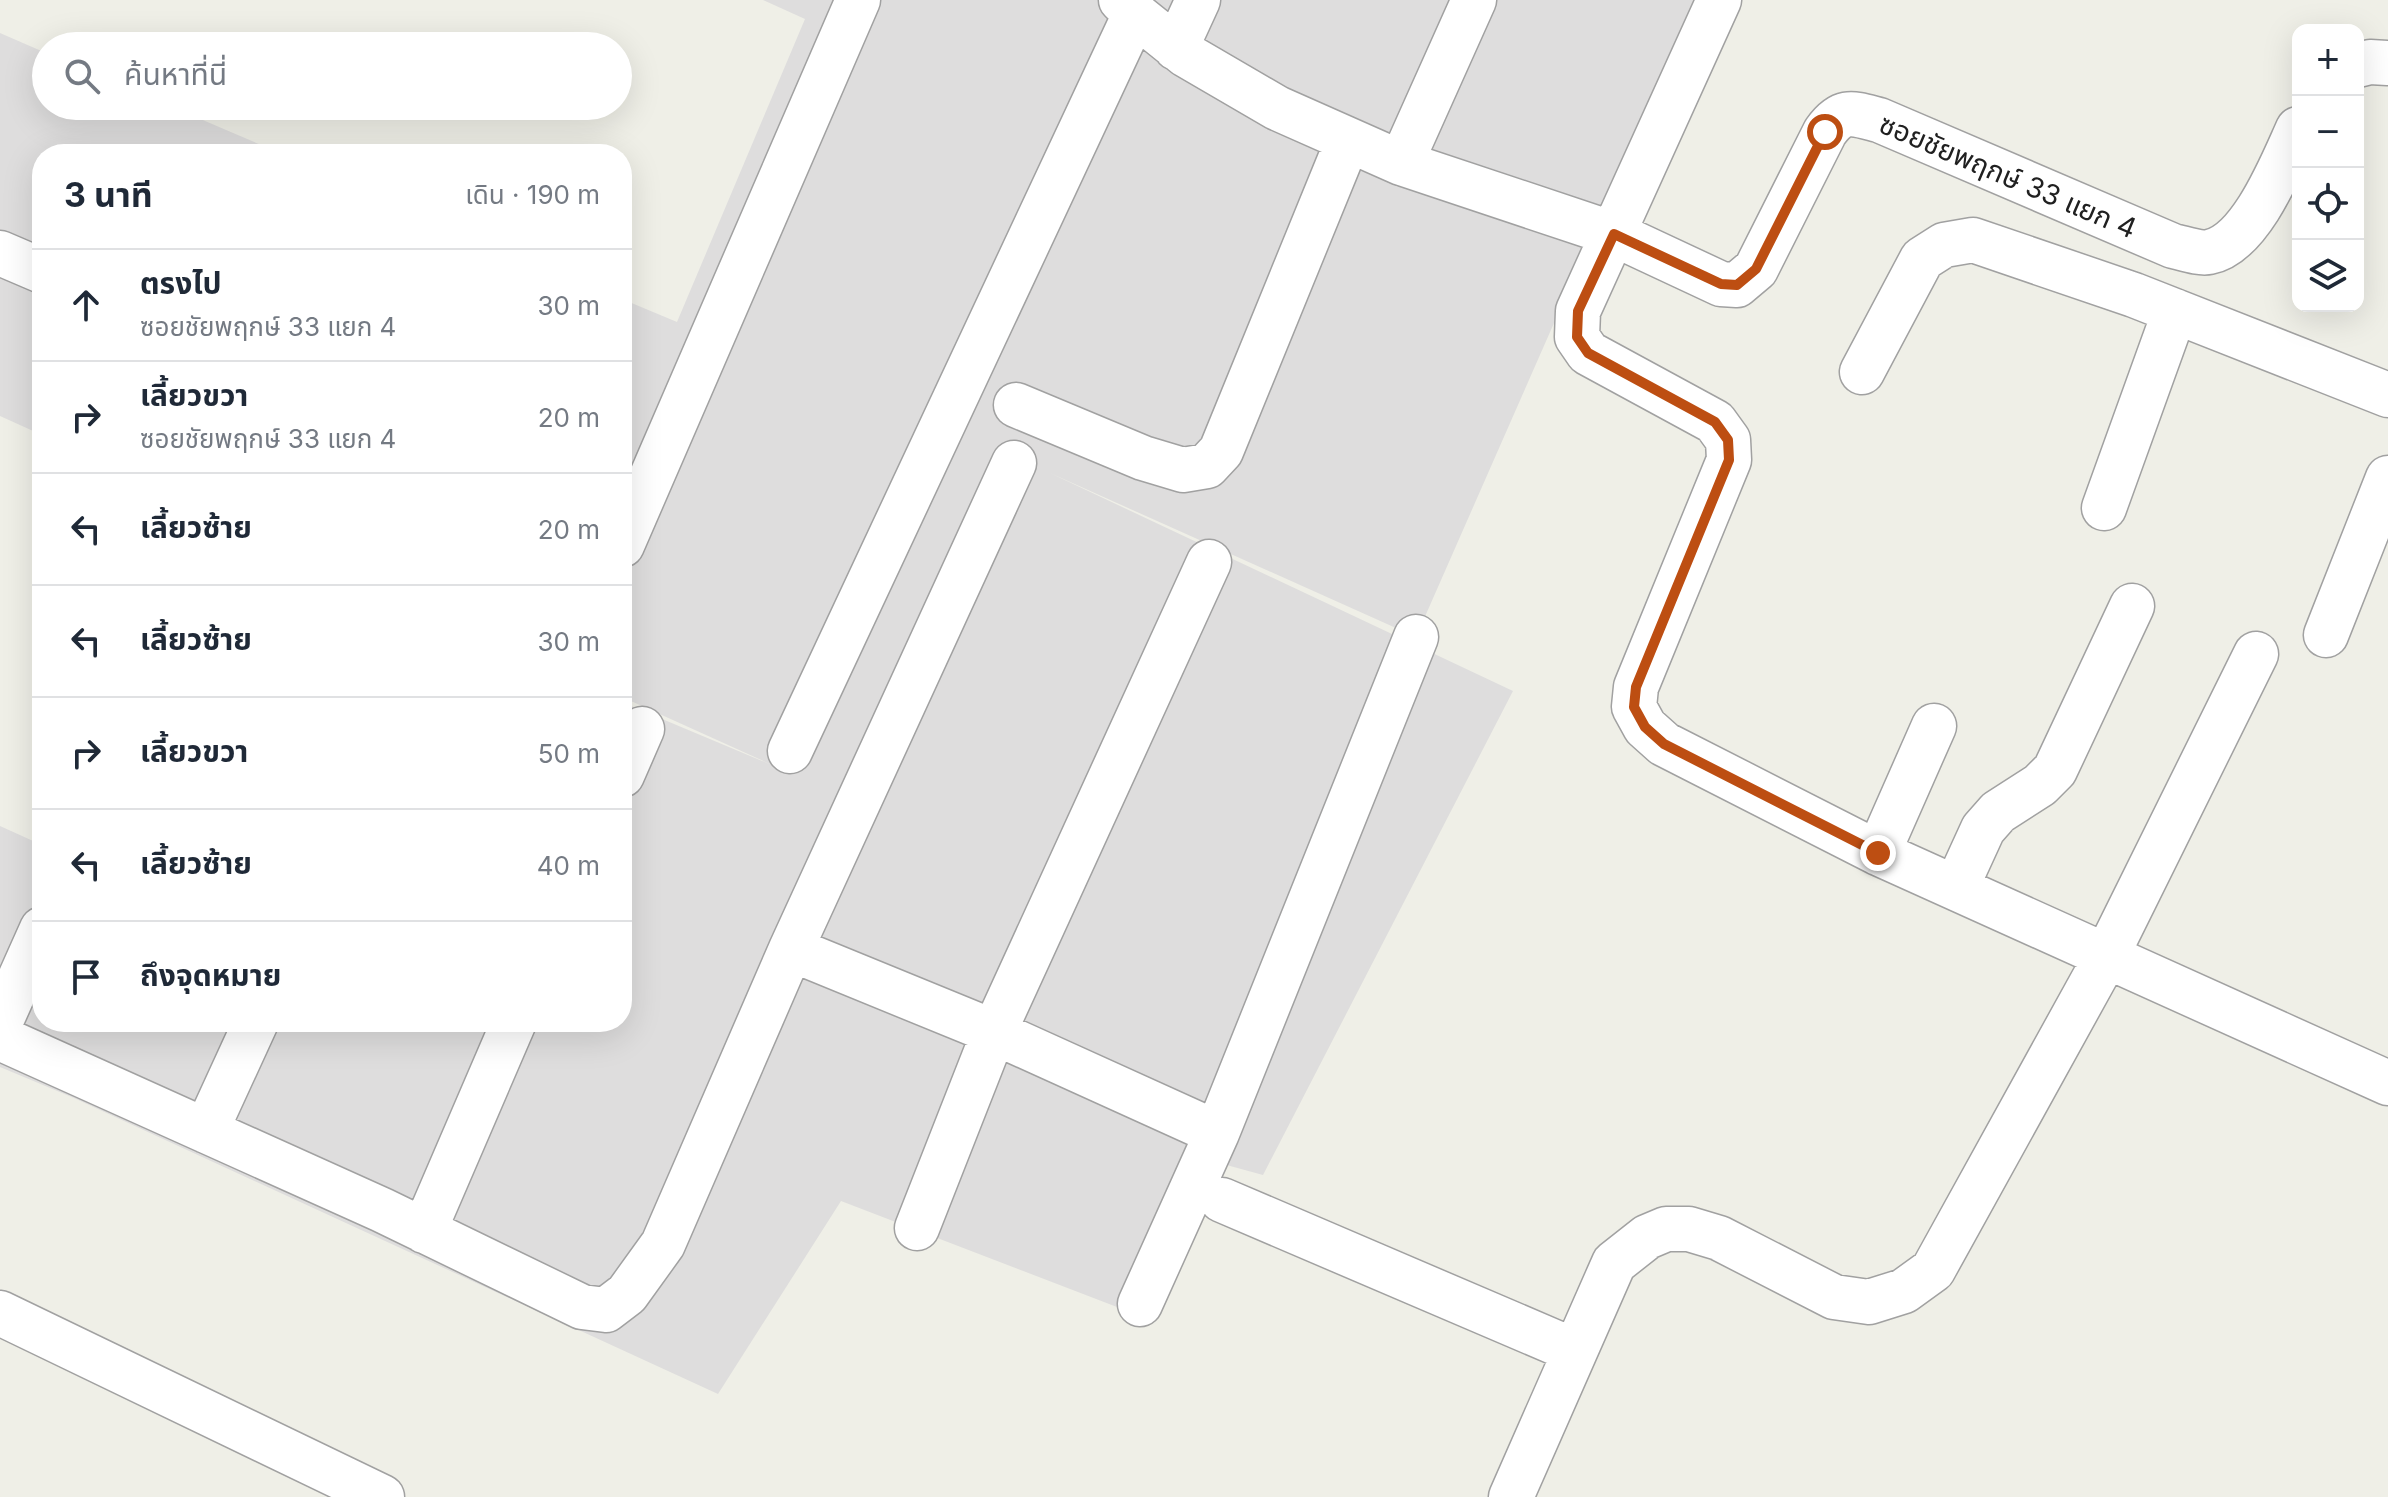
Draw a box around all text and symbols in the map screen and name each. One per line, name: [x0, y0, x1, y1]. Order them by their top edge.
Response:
map controls: [2292, 24, 2364, 312]
button: +: [2292, 24, 2364, 96]
search box: [32, 32, 632, 120]
icon: search: [60, 54, 104, 98]
text: ค้นหาที่นี่: [124, 56, 227, 92]
button: −: [2292, 96, 2364, 168]
street label: ซอยชัยพฤกษ์ 33 แยก 4: [1874, 106, 2142, 246]
route start: [1807, 114, 1843, 150]
button: locate: [2292, 168, 2364, 240]
text: 3 นาที: [64, 174, 153, 215]
text: เดิน · 190 m: [465, 179, 600, 210]
button: layers: [2292, 240, 2364, 312]
text: ตรงไป: [140, 265, 222, 301]
icon: ahead: [64, 283, 108, 327]
text: 30 m: [537, 290, 600, 321]
text: ซอยชัยพฤกษ์ 33 แยก 4: [140, 311, 396, 342]
text: เลี้ยวขวา: [140, 377, 248, 413]
icon: right: [64, 395, 108, 439]
text: 20 m: [538, 402, 600, 433]
text: ซอยชัยพฤกษ์ 33 แยก 4: [140, 423, 396, 454]
icon: left: [64, 507, 108, 551]
text: เลี้ยวซ้าย: [140, 509, 252, 545]
text: 20 m: [538, 514, 600, 545]
icon: left: [64, 619, 108, 663]
text: เลี้ยวซ้าย: [140, 621, 252, 657]
text: 30 m: [537, 626, 600, 657]
icon: right: [64, 731, 108, 775]
text: เลี้ยวขวา: [140, 733, 248, 769]
text: 50 m: [538, 738, 600, 769]
route end: [1860, 835, 1896, 871]
icon: left: [64, 843, 108, 887]
text: เลี้ยวซ้าย: [140, 845, 252, 881]
text: 40 m: [537, 850, 600, 881]
icon: arrive: [64, 955, 108, 999]
text: ถึงจุดหมาย: [140, 957, 281, 993]

